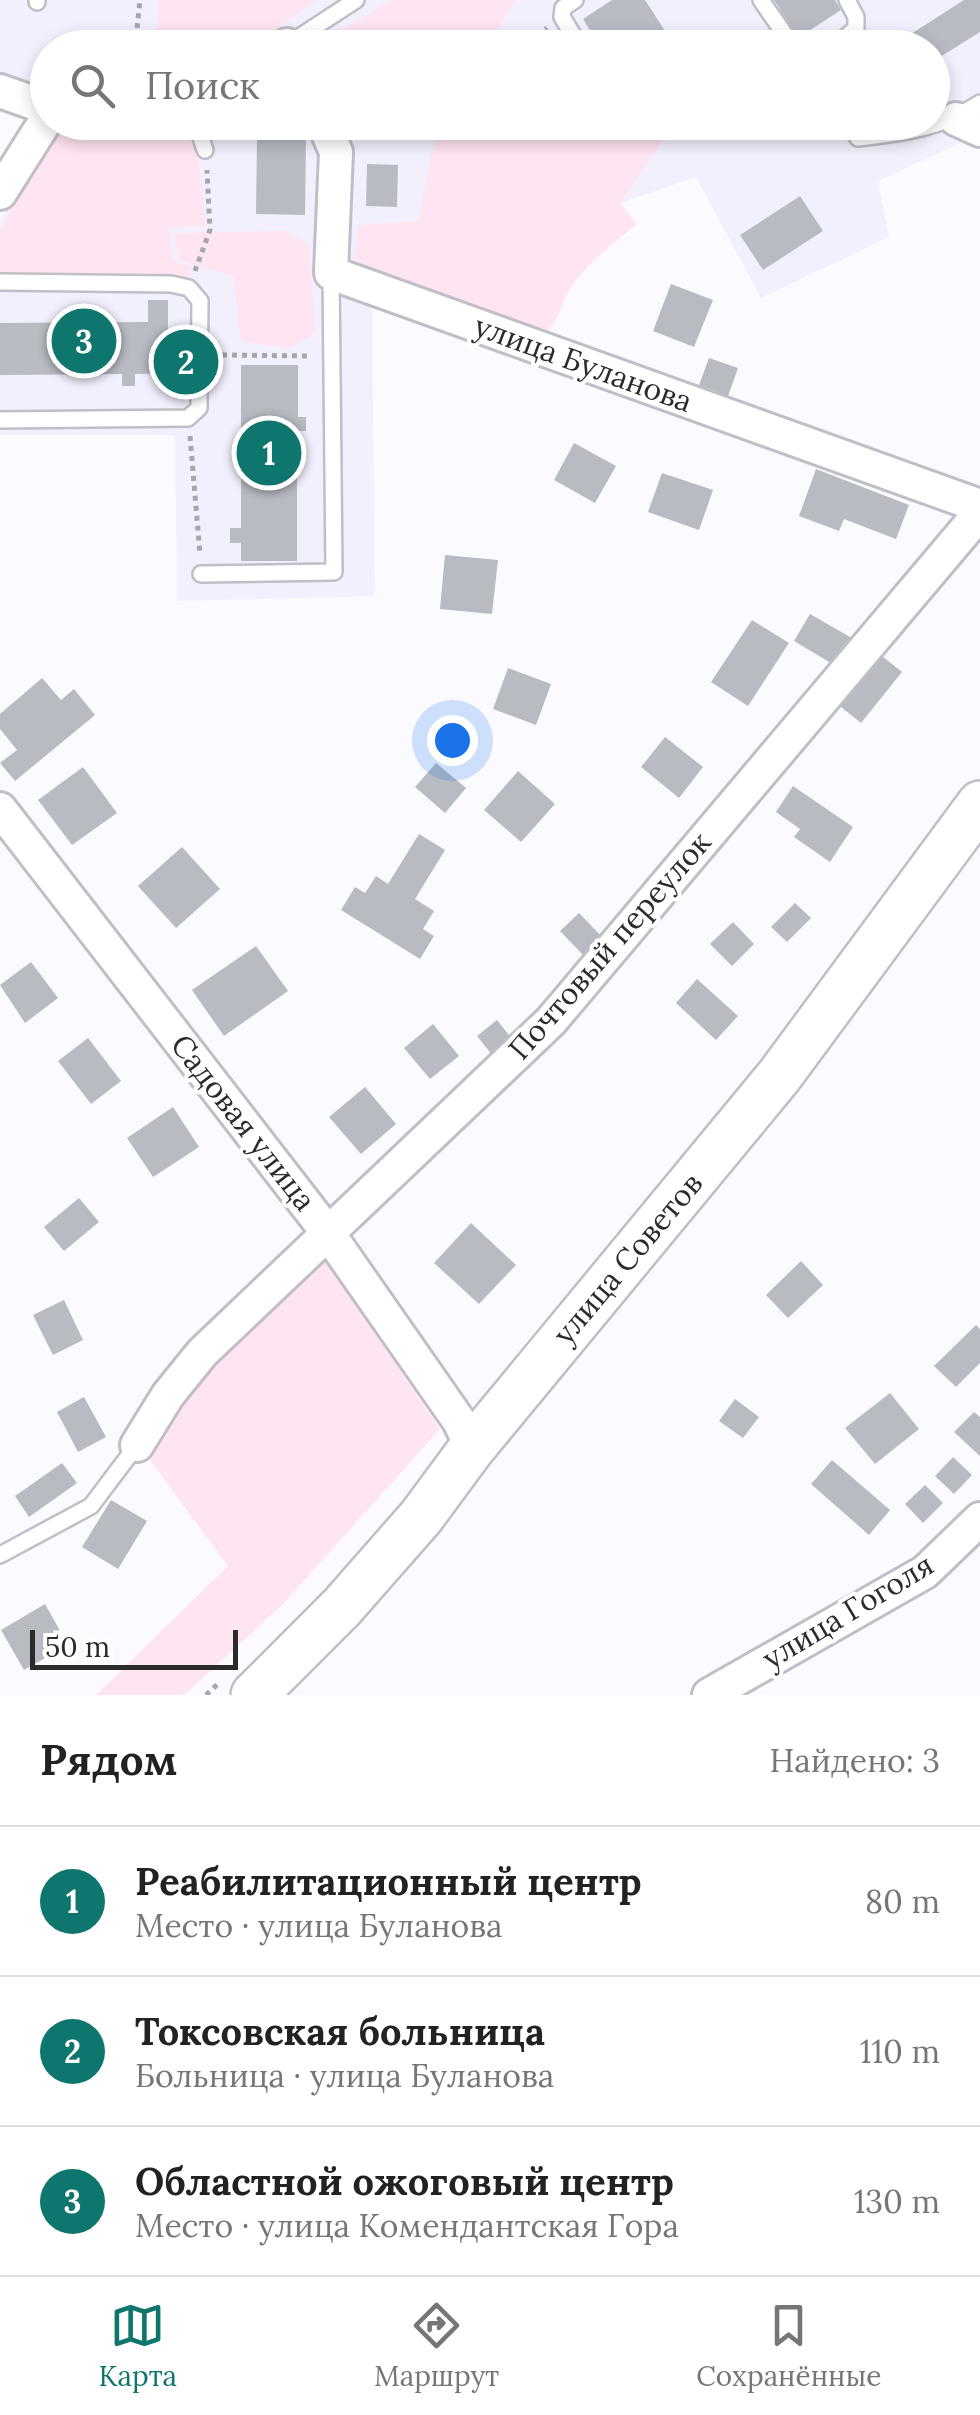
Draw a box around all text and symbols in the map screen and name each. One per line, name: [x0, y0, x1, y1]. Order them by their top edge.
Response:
search box: [30, 30, 950, 140]
icon: search: [65, 58, 120, 113]
text: Поиск: [145, 61, 260, 109]
pin: 3: [52, 304, 116, 378]
street label: улица Буланова: [469, 306, 698, 421]
pin: 2: [154, 324, 218, 400]
pin: 1: [236, 416, 302, 490]
your location: [427, 715, 478, 766]
street label: Почтовый переулок: [500, 824, 719, 1068]
street label: Садовая улица: [162, 1027, 324, 1219]
street label: улица Советов: [544, 1165, 711, 1353]
street label: улица Гоголя: [755, 1545, 940, 1678]
scale bar: [30, 1625, 238, 1670]
text: 50 m: [45, 1629, 110, 1665]
text: Рядом: [40, 1733, 177, 1787]
text: Найдено: 3: [770, 1740, 940, 1781]
text: Реабилитационный центр: [135, 1857, 642, 1905]
text: 1: [66, 1881, 79, 1922]
text: 80 m: [865, 1881, 940, 1922]
text: Место · улица Буланова: [135, 1905, 503, 1946]
text: Токсовская больница: [135, 2007, 545, 2055]
text: 2: [64, 2031, 81, 2072]
text: 110 m: [860, 2031, 940, 2072]
text: Больница · улица Буланова: [135, 2055, 554, 2096]
text: Областной ожоговый центр: [135, 2157, 674, 2205]
text: 3: [64, 2181, 81, 2222]
text: 130 m: [854, 2181, 940, 2222]
text: Место · улица Комендантская Гора: [135, 2205, 679, 2246]
tab: Карта: [98, 2298, 177, 2394]
tab: Маршрут: [374, 2298, 499, 2394]
tab: Сохранённые: [696, 2298, 882, 2394]

